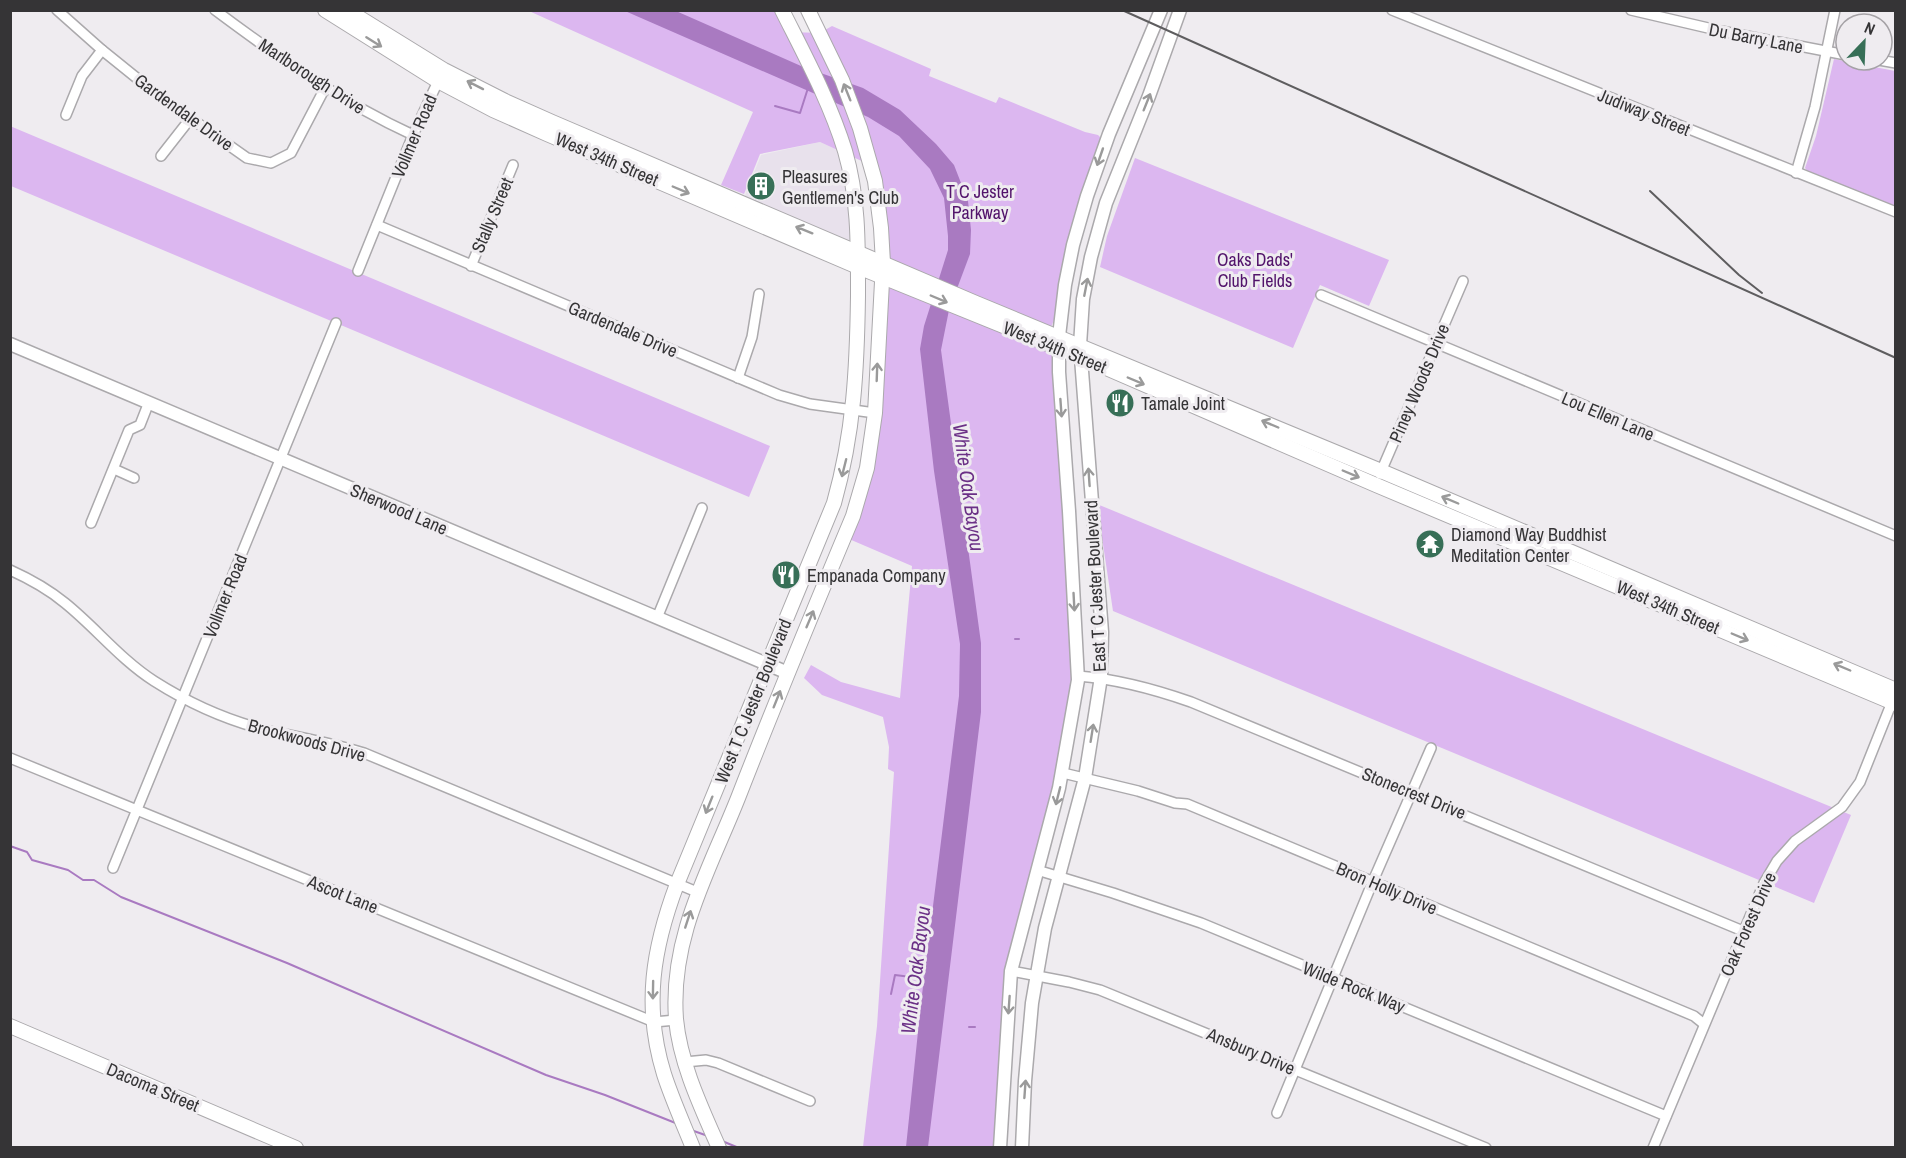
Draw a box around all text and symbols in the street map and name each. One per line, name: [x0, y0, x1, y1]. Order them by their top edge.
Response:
north arrow: [1834, 12, 1894, 72]
text: N: [1861, 16, 1879, 40]
street label: Du Barry Lane: [1707, 17, 1805, 59]
street label: Marlborough Drive: [254, 32, 370, 120]
one-way arrow: [365, 37, 382, 49]
street label: Gardendale Drive: [130, 68, 238, 156]
one-way arrow: [466, 79, 484, 91]
street label: Judiway Street: [1594, 82, 1694, 142]
one-way arrow: [841, 83, 852, 102]
street label: Vollmer Road: [385, 90, 443, 182]
one-way arrow: [1142, 94, 1153, 112]
street label: West 34th Street: [552, 126, 662, 192]
one-way arrow: [1094, 147, 1105, 166]
place label: Pleasures Gentlemen's Club: [782, 164, 899, 210]
building icon: Pleasures Gentlemen's Club: [745, 170, 777, 202]
street label: Stally Street: [465, 173, 519, 257]
park label: T C Jester Parkway: [946, 179, 1014, 225]
one-way arrow: [672, 185, 690, 197]
one-way arrow: [796, 224, 814, 235]
park label: Oaks Dads' Club Fields: [1217, 247, 1293, 293]
one-way arrow: [1081, 278, 1092, 297]
one-way arrow: [929, 294, 948, 305]
street label: Gardendale Drive: [564, 295, 682, 363]
street label: West 34th Street: [999, 315, 1111, 379]
street label: Piney Woods Drive: [1383, 320, 1455, 446]
one-way arrow: [872, 362, 883, 382]
one-way arrow: [1127, 376, 1145, 387]
street label: Lou Ellen Lane: [1558, 385, 1658, 447]
restaurant icon: Tamale Joint: [1104, 387, 1136, 419]
place label: Tamale Joint: [1141, 391, 1225, 416]
one-way arrow: [1056, 397, 1067, 417]
one-way arrow: [1261, 418, 1280, 429]
water label: White Oak Bayou: [947, 421, 991, 553]
one-way arrow: [837, 458, 849, 477]
one-way arrow: [1083, 467, 1094, 487]
one-way arrow: [1341, 469, 1359, 480]
street label: Sherwood Lane: [347, 477, 451, 541]
one-way arrow: [1441, 494, 1459, 505]
street label: East T C Jester Boulevard: [1078, 500, 1112, 672]
place label: Diamond Way Buddhist Meditation Center: [1451, 522, 1606, 568]
temple icon: Diamond Way Buddhist Meditation Center: [1414, 528, 1446, 560]
street label: Vollmer Road: [197, 550, 253, 642]
restaurant icon: Empanada Company: [770, 559, 802, 591]
place label: Empanada Company: [807, 563, 946, 588]
street label: West 34th Street: [1613, 574, 1723, 640]
one-way arrow: [1069, 592, 1080, 612]
one-way arrow: [805, 610, 817, 628]
street label: West T C Jester Boulevard: [709, 615, 797, 787]
one-way arrow: [1730, 632, 1748, 643]
one-way arrow: [1833, 661, 1851, 672]
one-way arrow: [772, 690, 783, 709]
street label: Brookwoods Drive: [246, 712, 368, 768]
one-way arrow: [1087, 724, 1098, 744]
street label: Stonecrest Drive: [1358, 761, 1470, 825]
one-way arrow: [1051, 786, 1063, 805]
one-way arrow: [703, 795, 714, 814]
street label: Bron Holly Drive: [1333, 856, 1441, 920]
street label: Ascot Lane: [303, 868, 382, 919]
street label: Oak Forest Drive: [1714, 868, 1782, 980]
water label: White Oak Bayou: [894, 905, 936, 1035]
one-way arrow: [683, 910, 694, 929]
street label: Wilde Rock Way: [1299, 955, 1410, 1019]
one-way arrow: [647, 980, 659, 1000]
one-way arrow: [1003, 995, 1014, 1015]
street label: Ansbury Drive: [1202, 1021, 1299, 1081]
street label: Dacoma Street: [103, 1056, 203, 1118]
one-way arrow: [1019, 1080, 1030, 1100]

